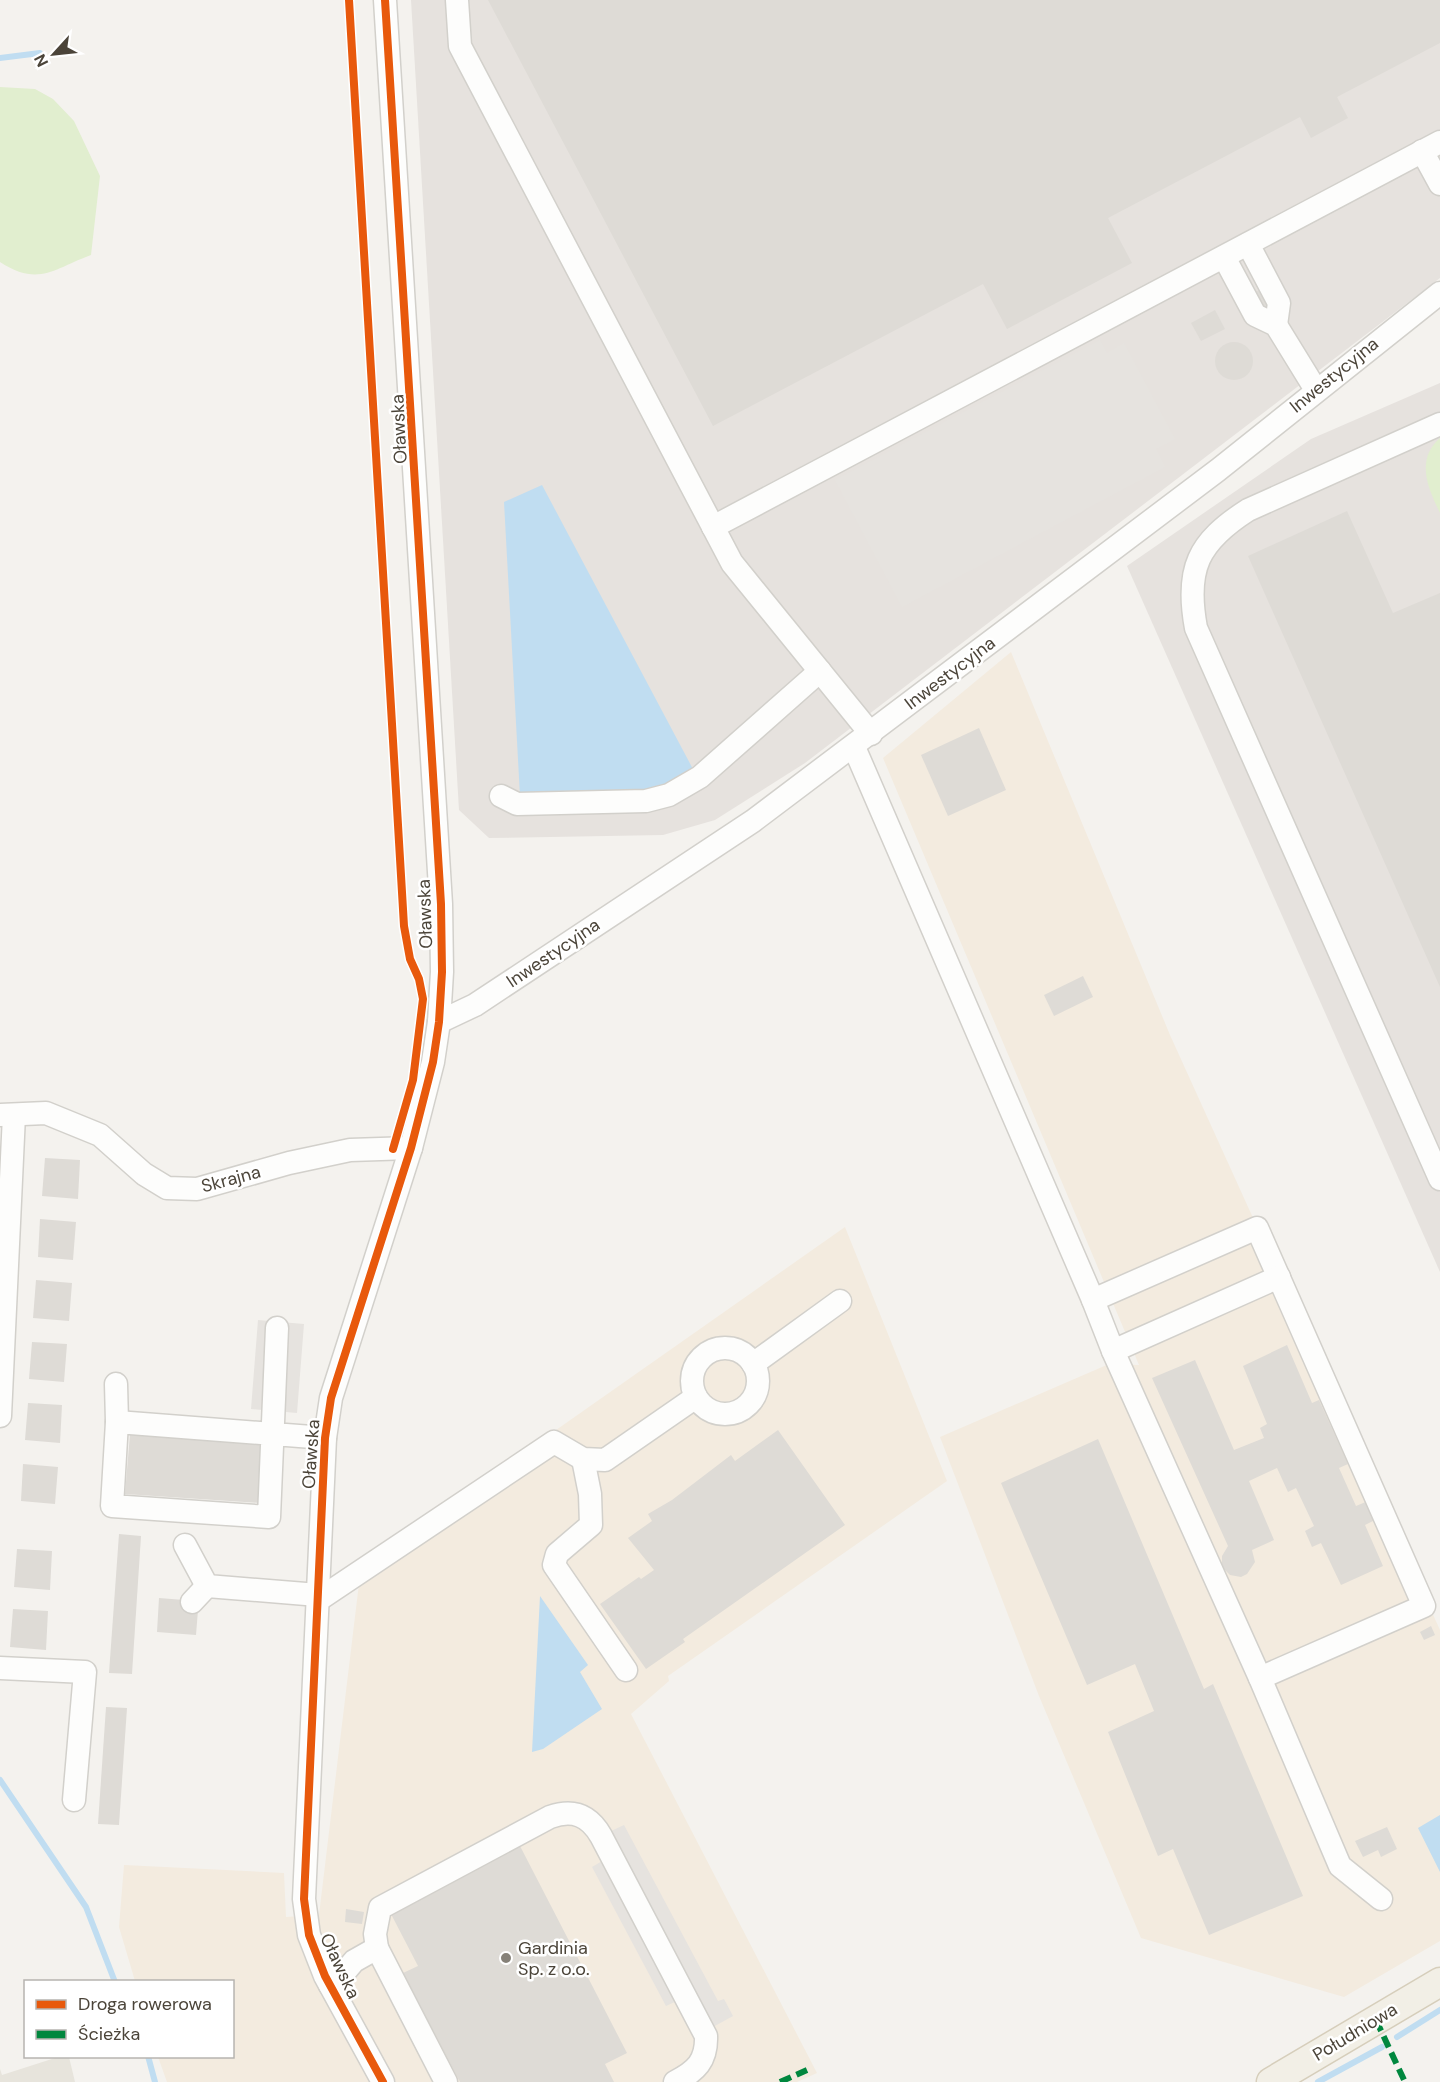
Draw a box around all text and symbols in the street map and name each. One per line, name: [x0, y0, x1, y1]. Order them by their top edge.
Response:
north arrow: [24, 24, 84, 84]
text: N: [29, 51, 53, 71]
street label: Inwestycyjna: [1285, 332, 1383, 418]
street label: Oławska: [385, 394, 413, 464]
street label: Inwestycyjna: [900, 631, 1000, 715]
street label: Oławska: [412, 879, 438, 949]
street label: Inwestycyjna: [502, 913, 604, 993]
street label: Skrajna: [199, 1160, 263, 1198]
street label: Oławska: [297, 1418, 325, 1490]
street label: Oławska: [314, 1929, 366, 2003]
place label: Gardinia Sp. z o.o.: [518, 1936, 590, 1981]
marker: Gardinia Sp. z o.o.: [499, 1951, 513, 1965]
legend: [24, 1980, 234, 2058]
text: Droga rowerowa: [78, 1992, 212, 2016]
street label: Południowa: [1308, 1997, 1402, 2067]
text: Ścieżka: [78, 2022, 140, 2046]

